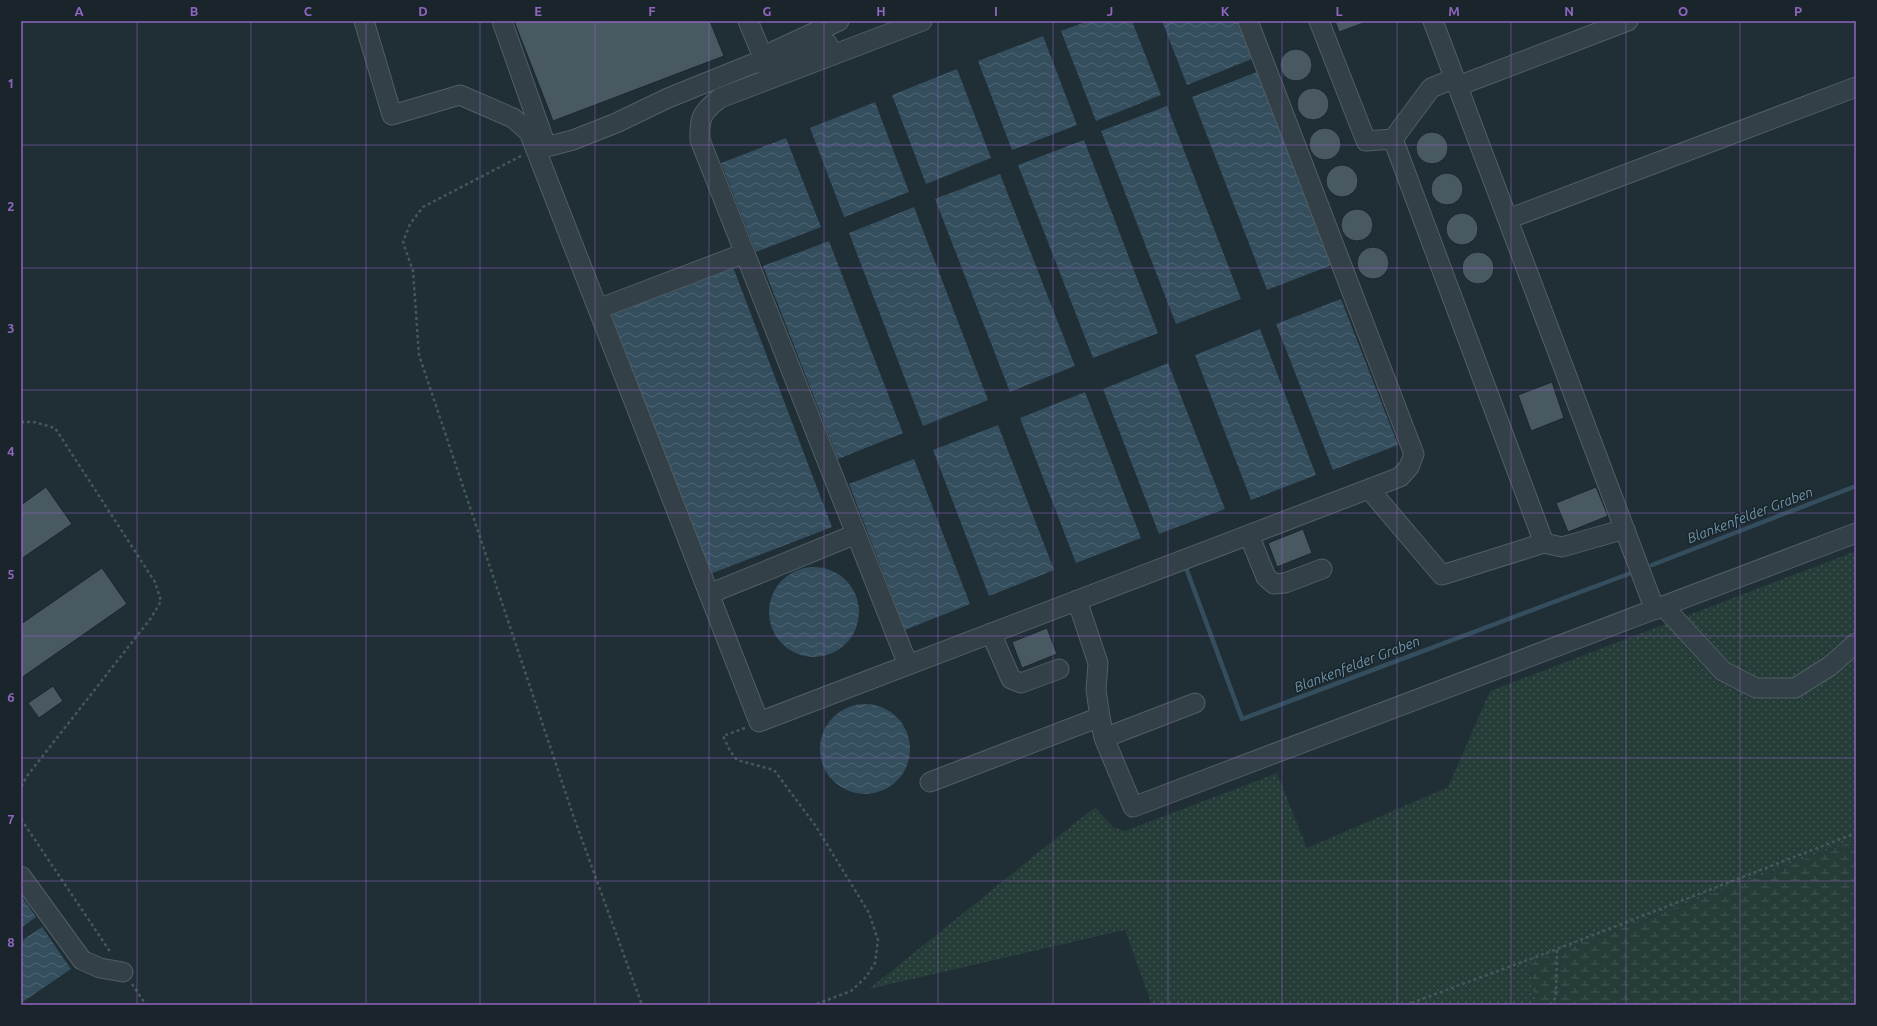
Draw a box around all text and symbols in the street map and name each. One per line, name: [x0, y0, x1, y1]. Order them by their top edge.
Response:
text: A: [74, 4, 84, 18]
text: B: [190, 4, 199, 18]
text: C: [304, 4, 313, 18]
text: D: [418, 4, 428, 18]
text: E: [534, 4, 542, 18]
text: F: [648, 4, 656, 18]
text: G: [763, 4, 772, 18]
text: H: [876, 4, 886, 18]
text: I: [994, 4, 998, 18]
text: J: [1107, 4, 1113, 18]
text: K: [1221, 4, 1230, 18]
text: L: [1335, 4, 1343, 18]
text: M: [1448, 4, 1460, 18]
text: N: [1564, 4, 1574, 18]
text: O: [1678, 4, 1688, 18]
text: P: [1794, 4, 1802, 18]
text: 1: [7, 76, 15, 90]
text: 2: [7, 199, 15, 213]
text: 3: [7, 321, 15, 335]
text: 4: [7, 444, 15, 458]
water label: Blankenfelder Graben: [1685, 484, 1815, 546]
text: 5: [7, 567, 15, 581]
water label: Blankenfelder Graben: [1292, 633, 1422, 695]
text: 6: [7, 690, 15, 704]
text: 7: [7, 812, 15, 826]
text: 8: [7, 935, 15, 949]

